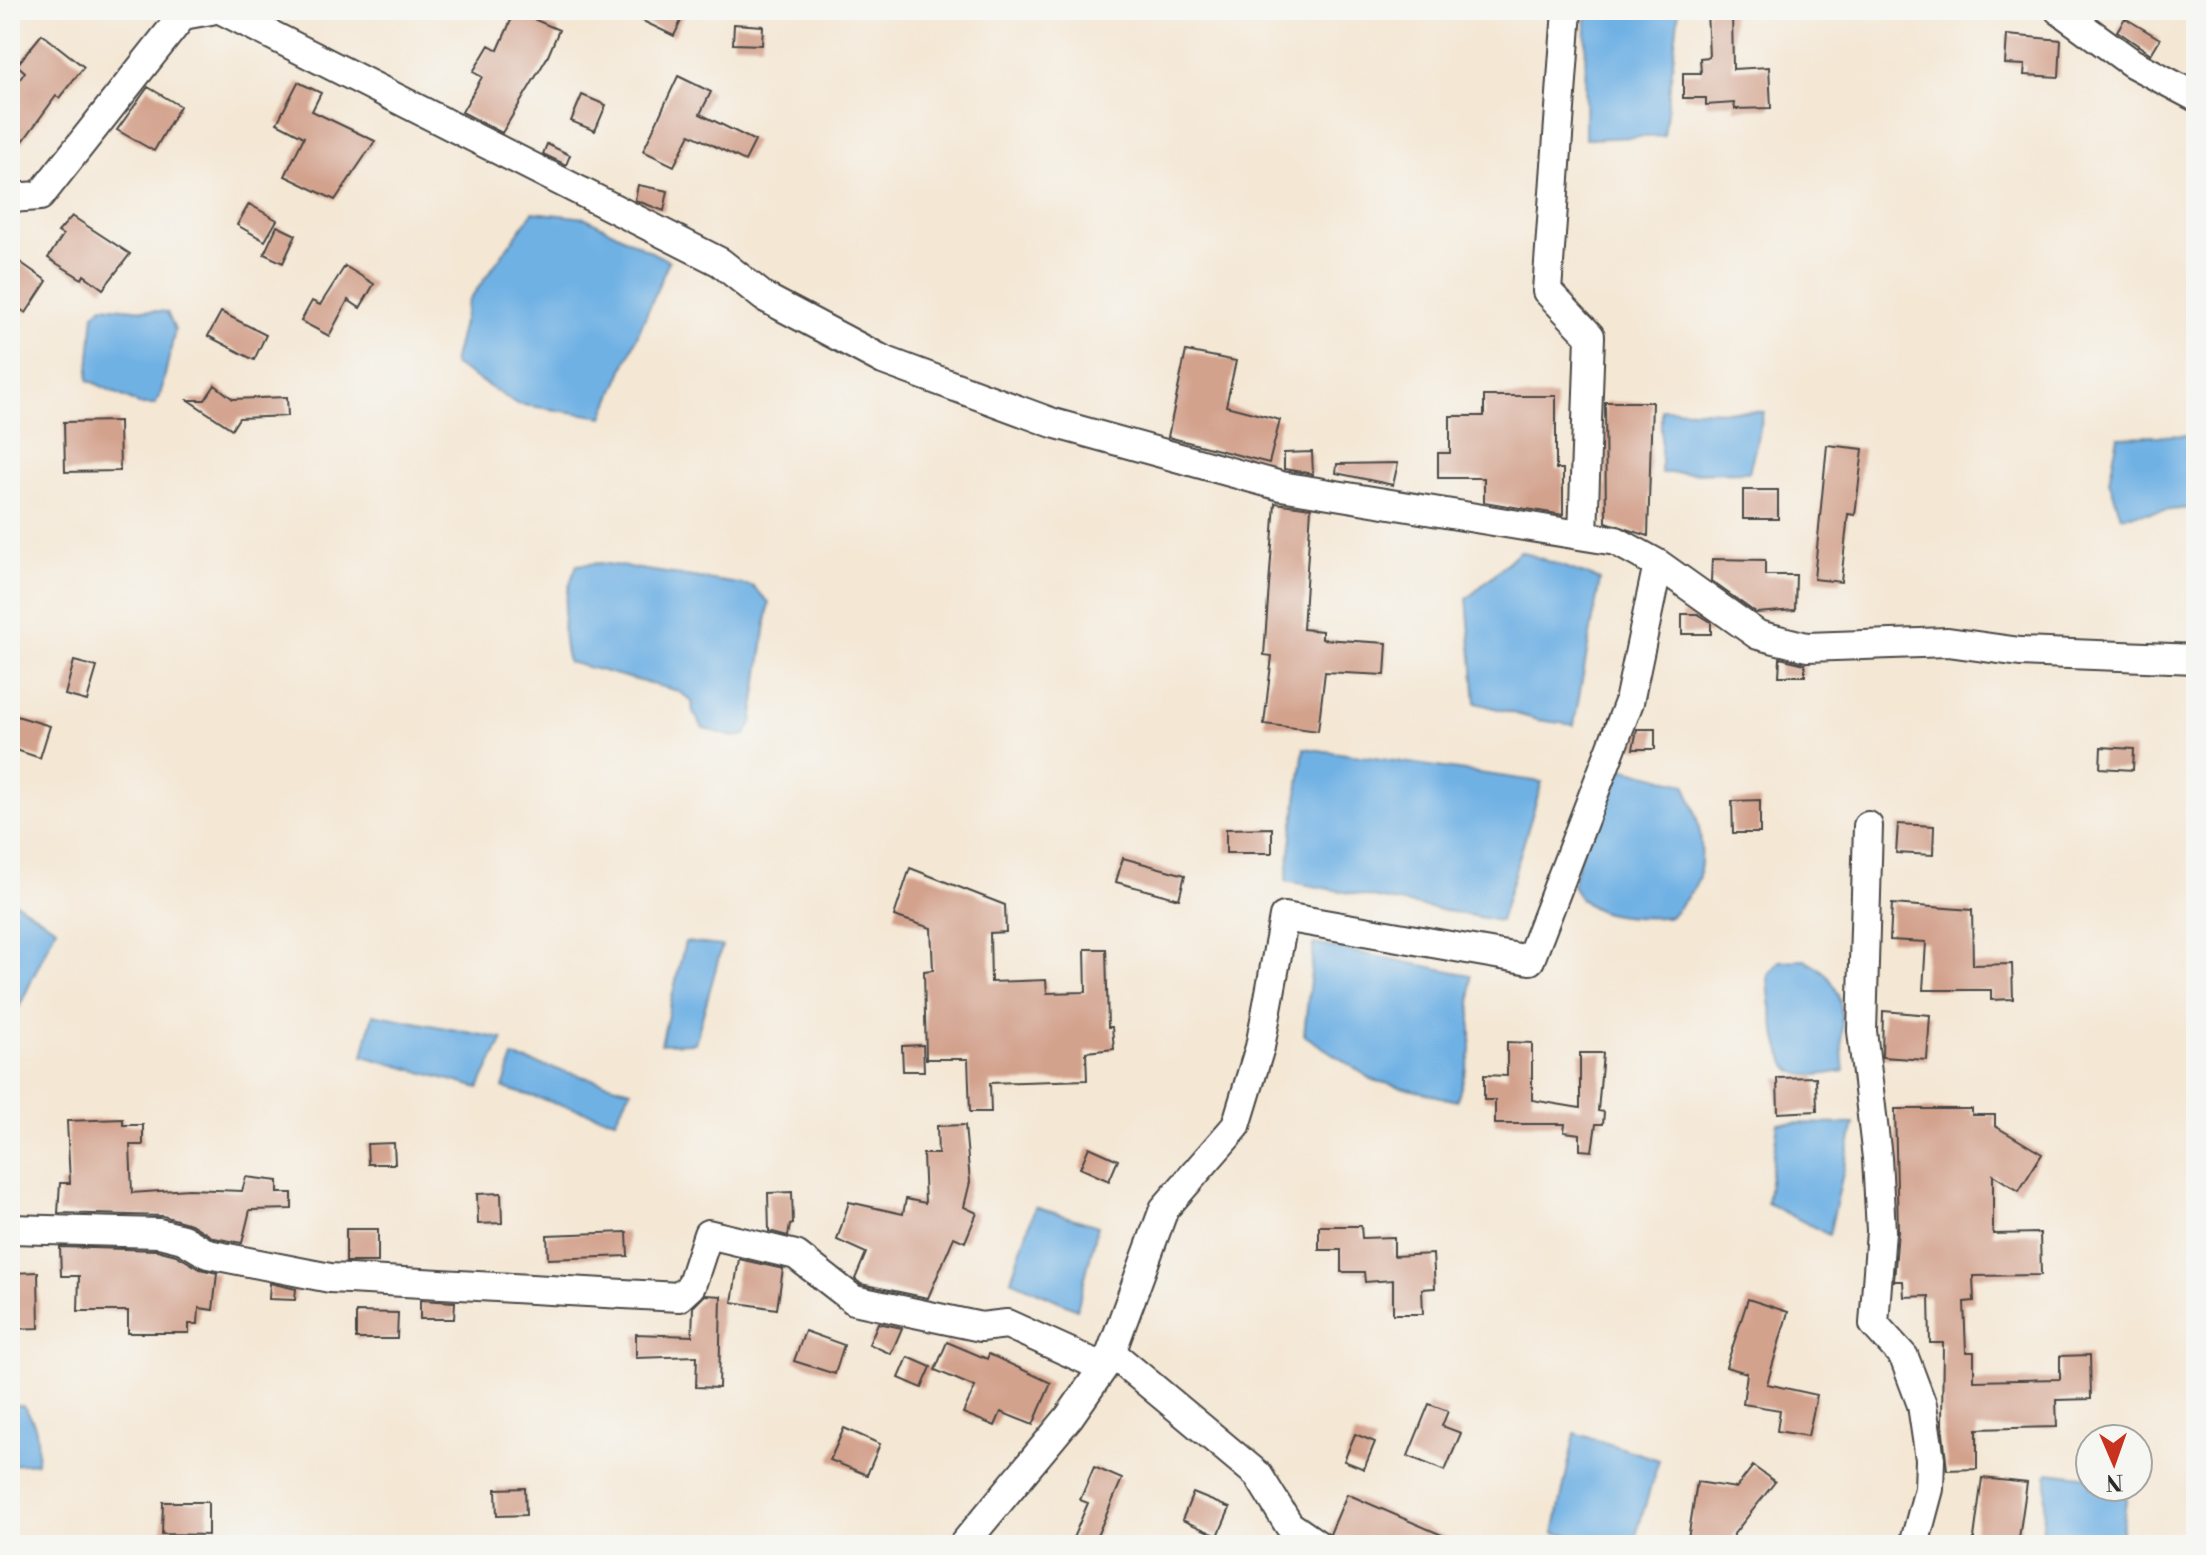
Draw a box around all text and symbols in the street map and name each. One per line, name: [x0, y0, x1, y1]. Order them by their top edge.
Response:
north arrow: [2074, 1423, 2154, 1503]
text: N: [2105, 1468, 2124, 1495]

